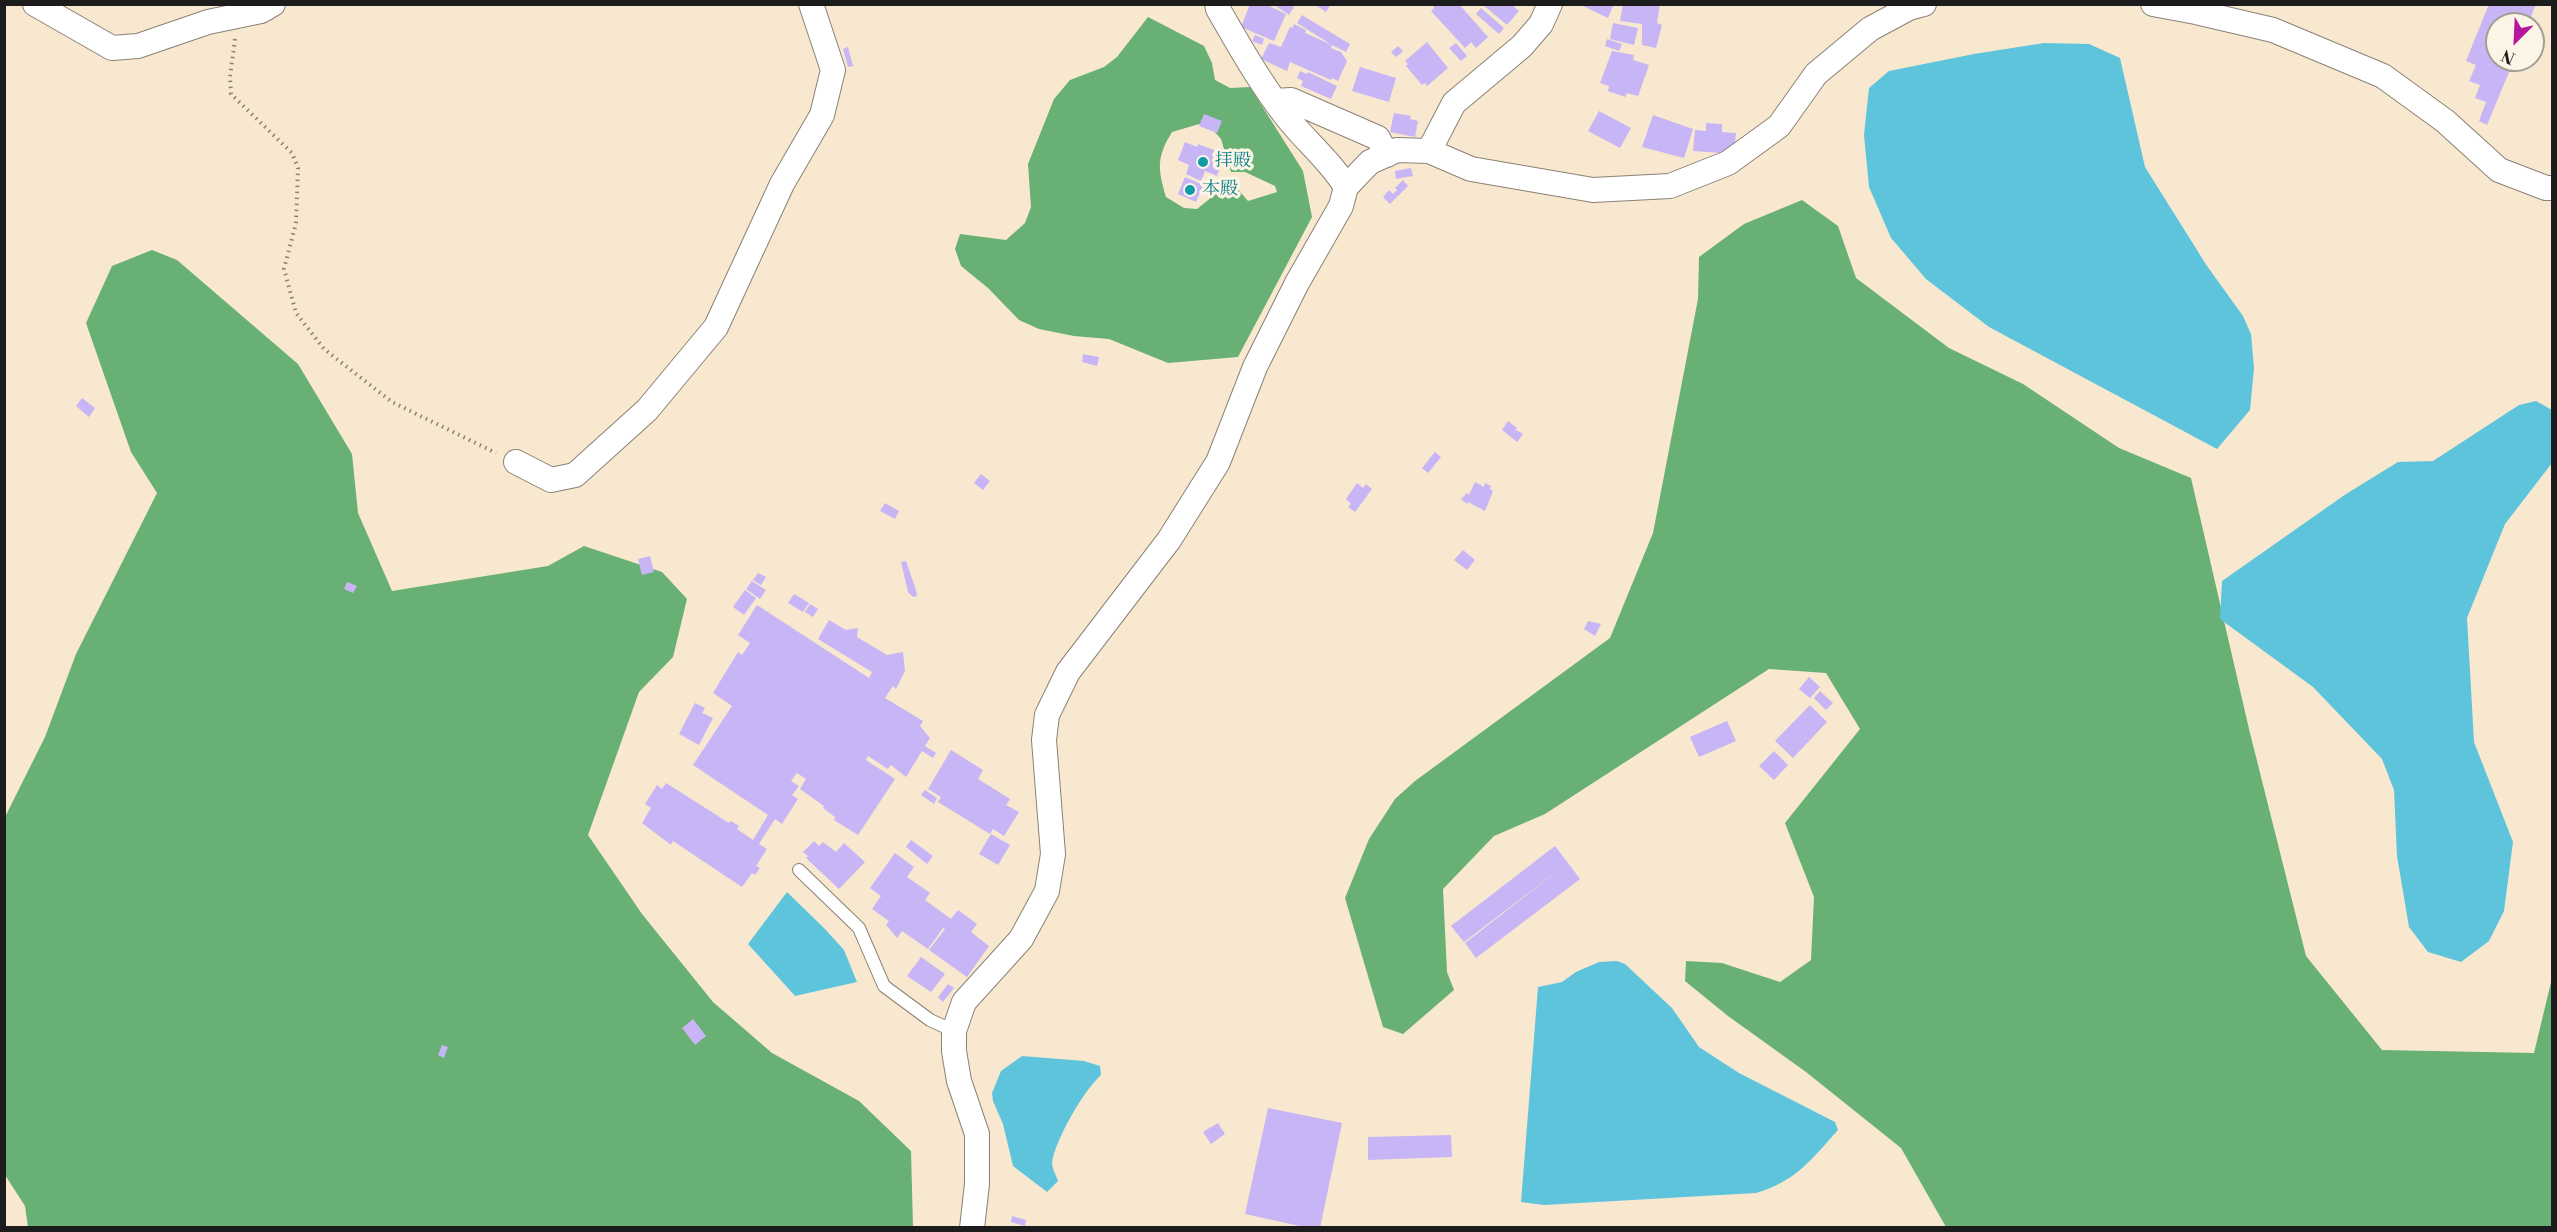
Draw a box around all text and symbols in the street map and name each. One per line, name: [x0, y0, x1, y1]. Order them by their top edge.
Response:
north arrow: [2485, 12, 2545, 72]
text: N: [2499, 45, 2518, 68]
place label: 拝殿: [1215, 151, 1251, 173]
marker: 拝殿: [1196, 155, 1210, 169]
place label: 本殿: [1202, 179, 1238, 201]
marker: 本殿: [1183, 183, 1197, 197]

